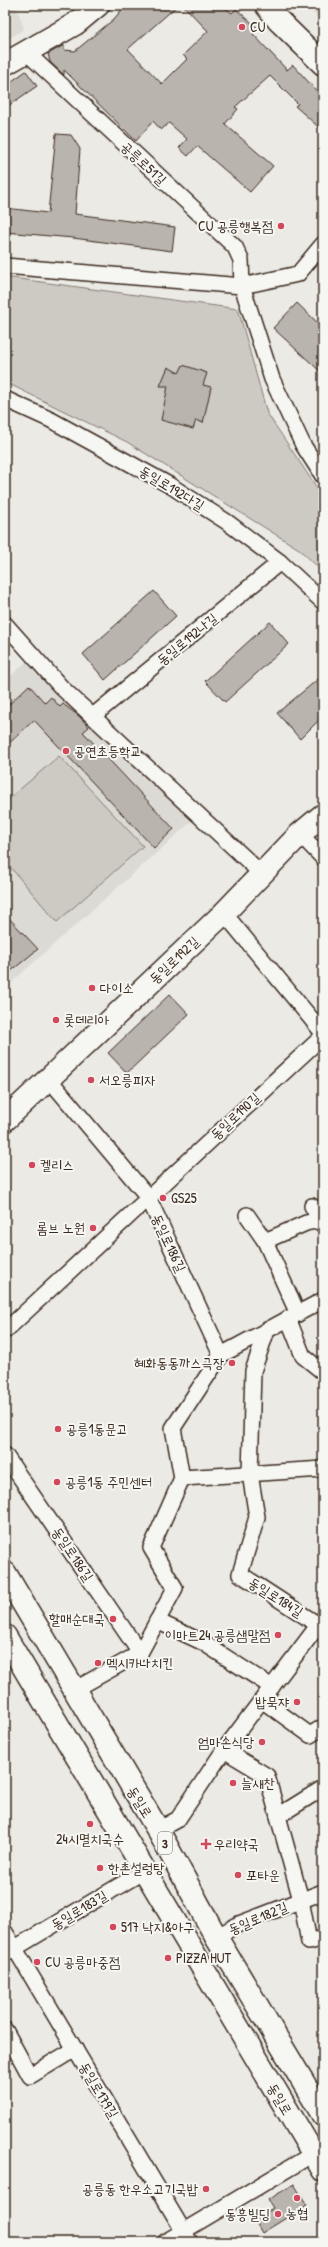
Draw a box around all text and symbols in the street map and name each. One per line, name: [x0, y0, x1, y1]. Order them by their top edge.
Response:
place label: CU: [250, 17, 266, 36]
marker: CU: [237, 22, 247, 32]
street label: 공릉로51길: [117, 137, 172, 189]
place label: CU 공릉행복점: [198, 216, 273, 235]
marker: CU 공릉행복점: [276, 221, 286, 231]
street label: 동일로192다길: [136, 461, 209, 515]
street label: 동일로192나길: [152, 608, 222, 669]
place label: 공연초등학교: [74, 741, 142, 760]
marker: 공연초등학교: [61, 746, 71, 756]
street label: 동일로192길: [145, 931, 203, 988]
place label: 다이소: [100, 978, 134, 997]
marker: 다이소: [87, 983, 97, 993]
place label: 롯데리아: [64, 1010, 110, 1029]
marker: 롯데리아: [51, 1015, 61, 1025]
place label: 서오릉피자: [99, 1070, 156, 1089]
marker: 서오릉피자: [86, 1075, 96, 1085]
street label: 동일로190길: [206, 1087, 264, 1144]
place label: 켈리스: [40, 1155, 74, 1174]
marker: 켈리스: [27, 1160, 37, 1170]
place label: GS25: [171, 1188, 197, 1207]
marker: GS25: [158, 1193, 168, 1203]
street label: 동일로186길: [148, 1211, 191, 1275]
place label: 롬브 노원: [37, 1218, 85, 1237]
marker: 롬브 노원: [88, 1223, 98, 1233]
place label: 혜화동동까스극장: [134, 1353, 225, 1372]
marker: 혜화동동까스극장: [227, 1358, 237, 1368]
place label: 공릉1동문고: [66, 1419, 127, 1438]
marker: 공릉1동문고: [53, 1424, 63, 1434]
place label: 공릉1동 주민센터: [65, 1472, 152, 1491]
marker: 공릉1동 주민센터: [52, 1477, 62, 1487]
street label: 동일로186길: [48, 1523, 99, 1585]
street label: 동일로184길: [245, 1572, 308, 1621]
place label: 할매순대국: [49, 1609, 105, 1628]
marker: 할매순대국: [108, 1614, 118, 1624]
place label: 이마트24 공릉샘말점: [165, 1625, 270, 1644]
marker: 이마트24 공릉샘말점: [273, 1630, 283, 1640]
place label: 멕시카나치킨: [106, 1653, 174, 1672]
marker: 멕시카나치킨: [93, 1658, 103, 1668]
place label: 밥묵쟈: [255, 1692, 290, 1711]
marker: 밥묵쟈: [292, 1697, 302, 1707]
place label: 엄마손식당: [198, 1732, 255, 1751]
marker: 엄마손식당: [257, 1737, 267, 1747]
place label: 늘새찬: [241, 1773, 275, 1792]
marker: 늘새찬: [228, 1778, 238, 1788]
street label: 동일로: [123, 1782, 157, 1821]
marker: 24시멸치국수: [85, 1819, 95, 1829]
place label: 24시멸치국수: [56, 1829, 124, 1848]
road number: 3: [158, 1832, 172, 1854]
place label: 우리약국: [214, 1834, 259, 1853]
marker: 우리약국: [201, 1839, 211, 1849]
place label: 한촌설렁탕: [108, 1858, 165, 1877]
marker: 한촌설렁탕: [95, 1863, 105, 1873]
place label: 포타운: [246, 1865, 280, 1884]
marker: 포타운: [233, 1870, 243, 1880]
street label: 동일로183길: [47, 1885, 111, 1934]
street label: 동일로182길: [225, 1896, 291, 1939]
place label: 517 낙지&아구: [121, 1917, 195, 1936]
marker: 517 낙지&아구: [108, 1922, 118, 1932]
place label: PIZZA HUT: [176, 1948, 232, 1967]
place label: CU 공릉마중점: [45, 1952, 120, 1971]
marker: PIZZA HUT: [163, 1953, 173, 1963]
marker: CU 공릉마중점: [32, 1957, 42, 1967]
street label: 동일로179길: [75, 2058, 124, 2122]
street label: 동일로: [264, 2079, 297, 2118]
place label: 공릉동 한우소고기국밥: [82, 2179, 199, 2198]
marker: 공릉동 한우소고기국밥: [201, 2184, 211, 2194]
marker: 농협: [292, 2193, 302, 2203]
place label: 농협: [286, 2203, 308, 2222]
place label: 동흥빌딩: [225, 2204, 270, 2223]
marker: 동흥빌딩: [273, 2209, 283, 2219]

